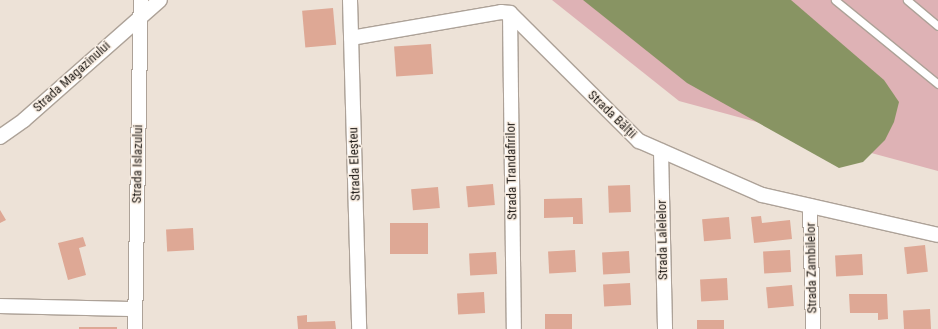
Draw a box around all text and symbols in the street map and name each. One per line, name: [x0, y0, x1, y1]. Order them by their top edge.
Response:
street label: Strada Magazinului: [30, 38, 114, 116]
street label: Strada Bălții: [584, 88, 640, 142]
street label: Strada Trandafirilor: [503, 122, 521, 220]
street label: Strada Islazului: [130, 124, 146, 204]
street label: Strada Eleșteu: [346, 127, 364, 201]
street label: Strada Lalelelor: [655, 200, 671, 280]
street label: Strada Zambilelor: [803, 222, 821, 314]

